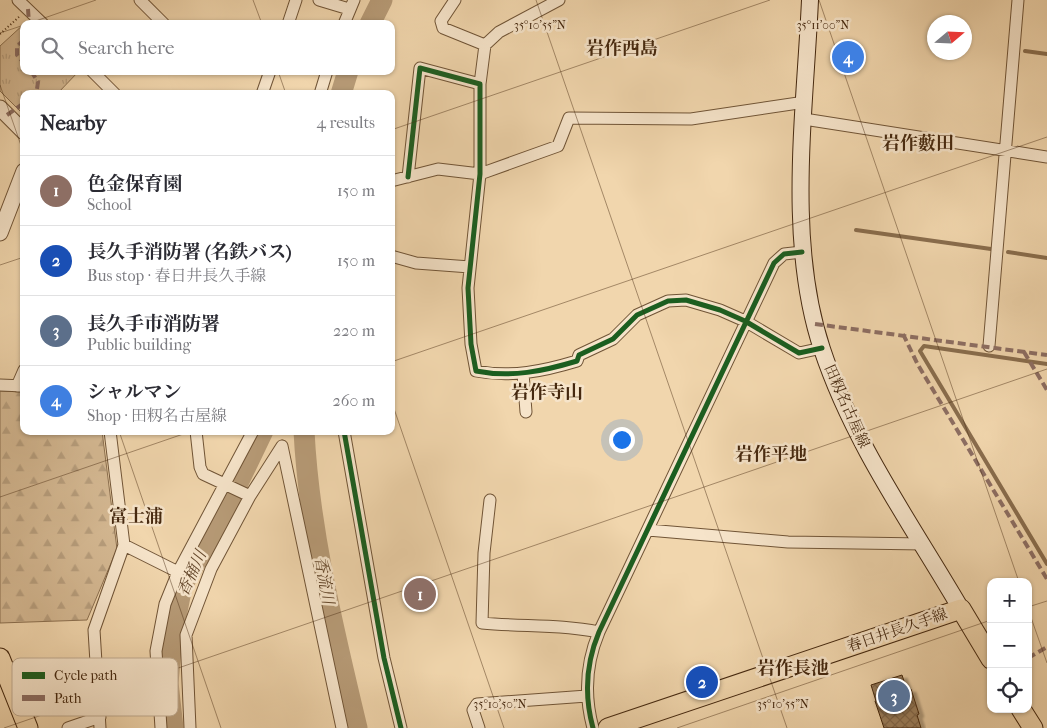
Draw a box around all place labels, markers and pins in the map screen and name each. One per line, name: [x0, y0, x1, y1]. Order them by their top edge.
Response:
pin: 4: [832, 38, 864, 76]
pin: 1: [404, 575, 436, 613]
pin: 2: [686, 663, 718, 701]
pin: 3: [878, 677, 910, 715]

